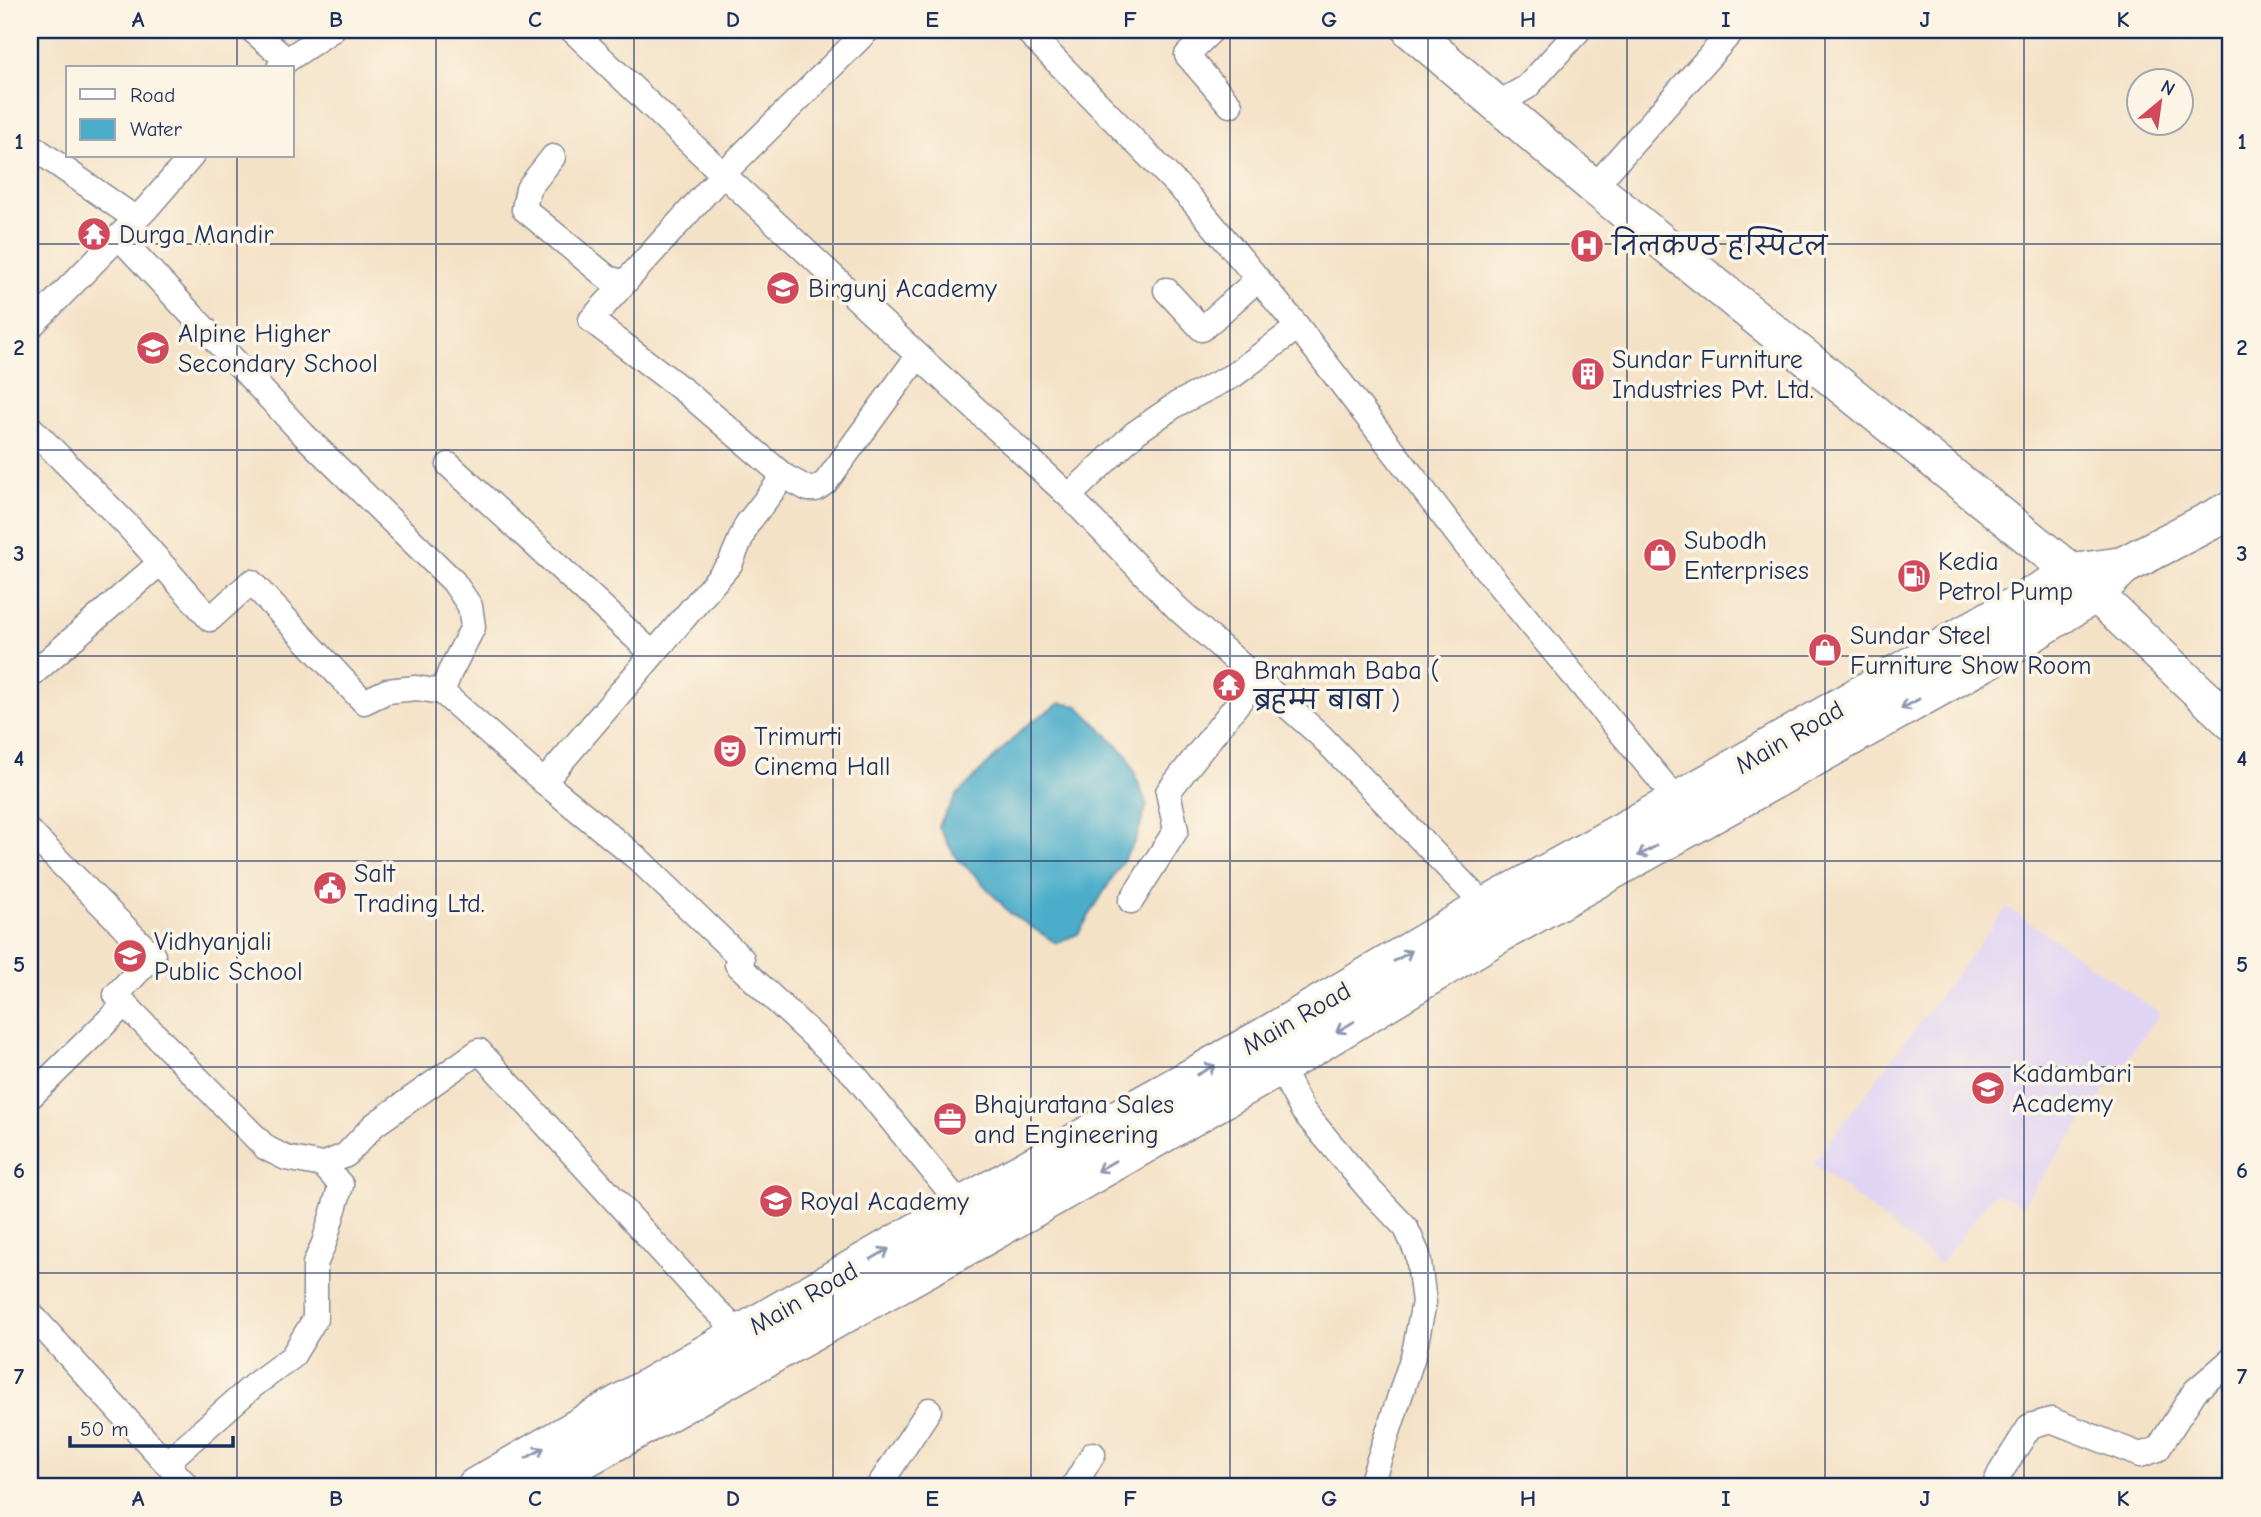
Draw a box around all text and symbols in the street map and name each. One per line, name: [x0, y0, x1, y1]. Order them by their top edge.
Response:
text: A: [132, 6, 145, 33]
text: B: [329, 6, 343, 33]
text: C: [528, 6, 542, 33]
text: D: [726, 6, 740, 33]
text: E: [925, 6, 939, 33]
text: F: [1123, 6, 1137, 33]
text: G: [1321, 6, 1337, 33]
text: H: [1520, 6, 1536, 33]
text: I: [1721, 6, 1731, 33]
text: J: [1920, 6, 1931, 33]
text: K: [2117, 6, 2130, 33]
legend: [66, 66, 294, 158]
north arrow: [2124, 66, 2194, 136]
text: N: [2157, 75, 2179, 101]
text: Road: [130, 83, 175, 107]
text: Water: [130, 117, 183, 141]
text: 1: [14, 128, 24, 155]
text: 1: [2237, 128, 2247, 155]
temple icon: Durga Mandir: [75, 215, 113, 253]
place label: Durga Mandir: [119, 220, 274, 250]
place label: निलकण्ठ हस्पिटल: [1610, 226, 1829, 262]
hospital icon: निलकण्ठ हस्पिटल: [1568, 227, 1606, 265]
school or university icon: Birgunj Academy: [764, 269, 802, 307]
place label: Birgunj Academy: [808, 274, 997, 304]
place label: Alpine Higher Secondary School: [178, 319, 378, 379]
school or university icon: Alpine Higher Secondary School: [134, 329, 172, 367]
text: 2: [13, 334, 25, 361]
text: 2: [2236, 334, 2248, 361]
place label: Sundar Furniture Industries Pvt. Ltd.: [1612, 345, 1814, 405]
building icon: Sundar Furniture Industries Pvt. Ltd.: [1569, 355, 1607, 393]
place label: Subodh Enterprises: [1684, 526, 1809, 586]
shop icon: Subodh Enterprises: [1641, 536, 1679, 574]
text: 3: [13, 540, 25, 567]
text: 3: [2236, 540, 2248, 567]
place label: Kedia Petrol Pump: [1938, 547, 2073, 607]
fuel station icon: Kedia Petrol Pump: [1895, 557, 1933, 595]
place label: Sundar Steel Furniture Show Room: [1850, 621, 2091, 681]
shop icon: Sundar Steel Furniture Show Room: [1806, 631, 1844, 669]
place label: Brahmah Baba ( ब्रहम्म बाबा ): [1252, 656, 1439, 716]
temple icon: Brahmah Baba ( ब्रहम्म बाबा ): [1210, 666, 1248, 704]
street label: Main Road: [1730, 695, 1849, 781]
one-way arrow: [1900, 697, 1920, 711]
place label: Trimurti Cinema Hall: [754, 722, 890, 782]
theatre icon: Trimurti Cinema Hall: [711, 732, 749, 770]
text: 4: [14, 745, 25, 772]
text: 4: [2237, 745, 2248, 772]
one-way arrow: [1637, 845, 1658, 858]
place label: Salt Trading Ltd.: [354, 859, 485, 919]
public building icon: Salt Trading Ltd.: [311, 869, 349, 907]
place label: Vidhyanjali Public School: [154, 927, 303, 987]
school or university icon: Vidhyanjali Public School: [111, 937, 149, 975]
one-way arrow: [1393, 948, 1413, 962]
text: 5: [13, 951, 25, 978]
text: 5: [2236, 951, 2248, 978]
street label: Main Road: [1237, 976, 1356, 1062]
one-way arrow: [1335, 1021, 1355, 1035]
place label: Kadambari Academy: [2012, 1059, 2132, 1119]
one-way arrow: [1196, 1063, 1216, 1077]
school or university icon: Kadambari Academy: [1969, 1069, 2007, 1107]
place label: Bhajuratana Sales and Engineering: [974, 1090, 1174, 1150]
office icon: Bhajuratana Sales and Engineering: [931, 1100, 969, 1138]
text: 6: [13, 1157, 25, 1184]
text: 6: [2236, 1157, 2248, 1184]
one-way arrow: [1096, 1159, 1116, 1173]
school or university icon: Royal Academy: [757, 1182, 795, 1220]
place label: Royal Academy: [800, 1187, 969, 1217]
one-way arrow: [870, 1246, 890, 1260]
street label: Main Road: [744, 1256, 863, 1342]
text: 7: [14, 1363, 25, 1390]
text: 7: [2237, 1363, 2248, 1390]
scale bar: [70, 1405, 233, 1449]
text: 50 m: [80, 1417, 129, 1441]
one-way arrow: [524, 1446, 544, 1460]
text: A: [132, 1485, 145, 1512]
text: B: [329, 1485, 343, 1512]
text: C: [528, 1485, 542, 1512]
text: D: [726, 1485, 740, 1512]
text: E: [925, 1485, 939, 1512]
text: F: [1123, 1485, 1137, 1512]
text: G: [1321, 1485, 1337, 1512]
text: H: [1520, 1485, 1536, 1512]
text: I: [1721, 1485, 1731, 1512]
text: J: [1920, 1485, 1931, 1512]
text: K: [2117, 1485, 2130, 1512]

